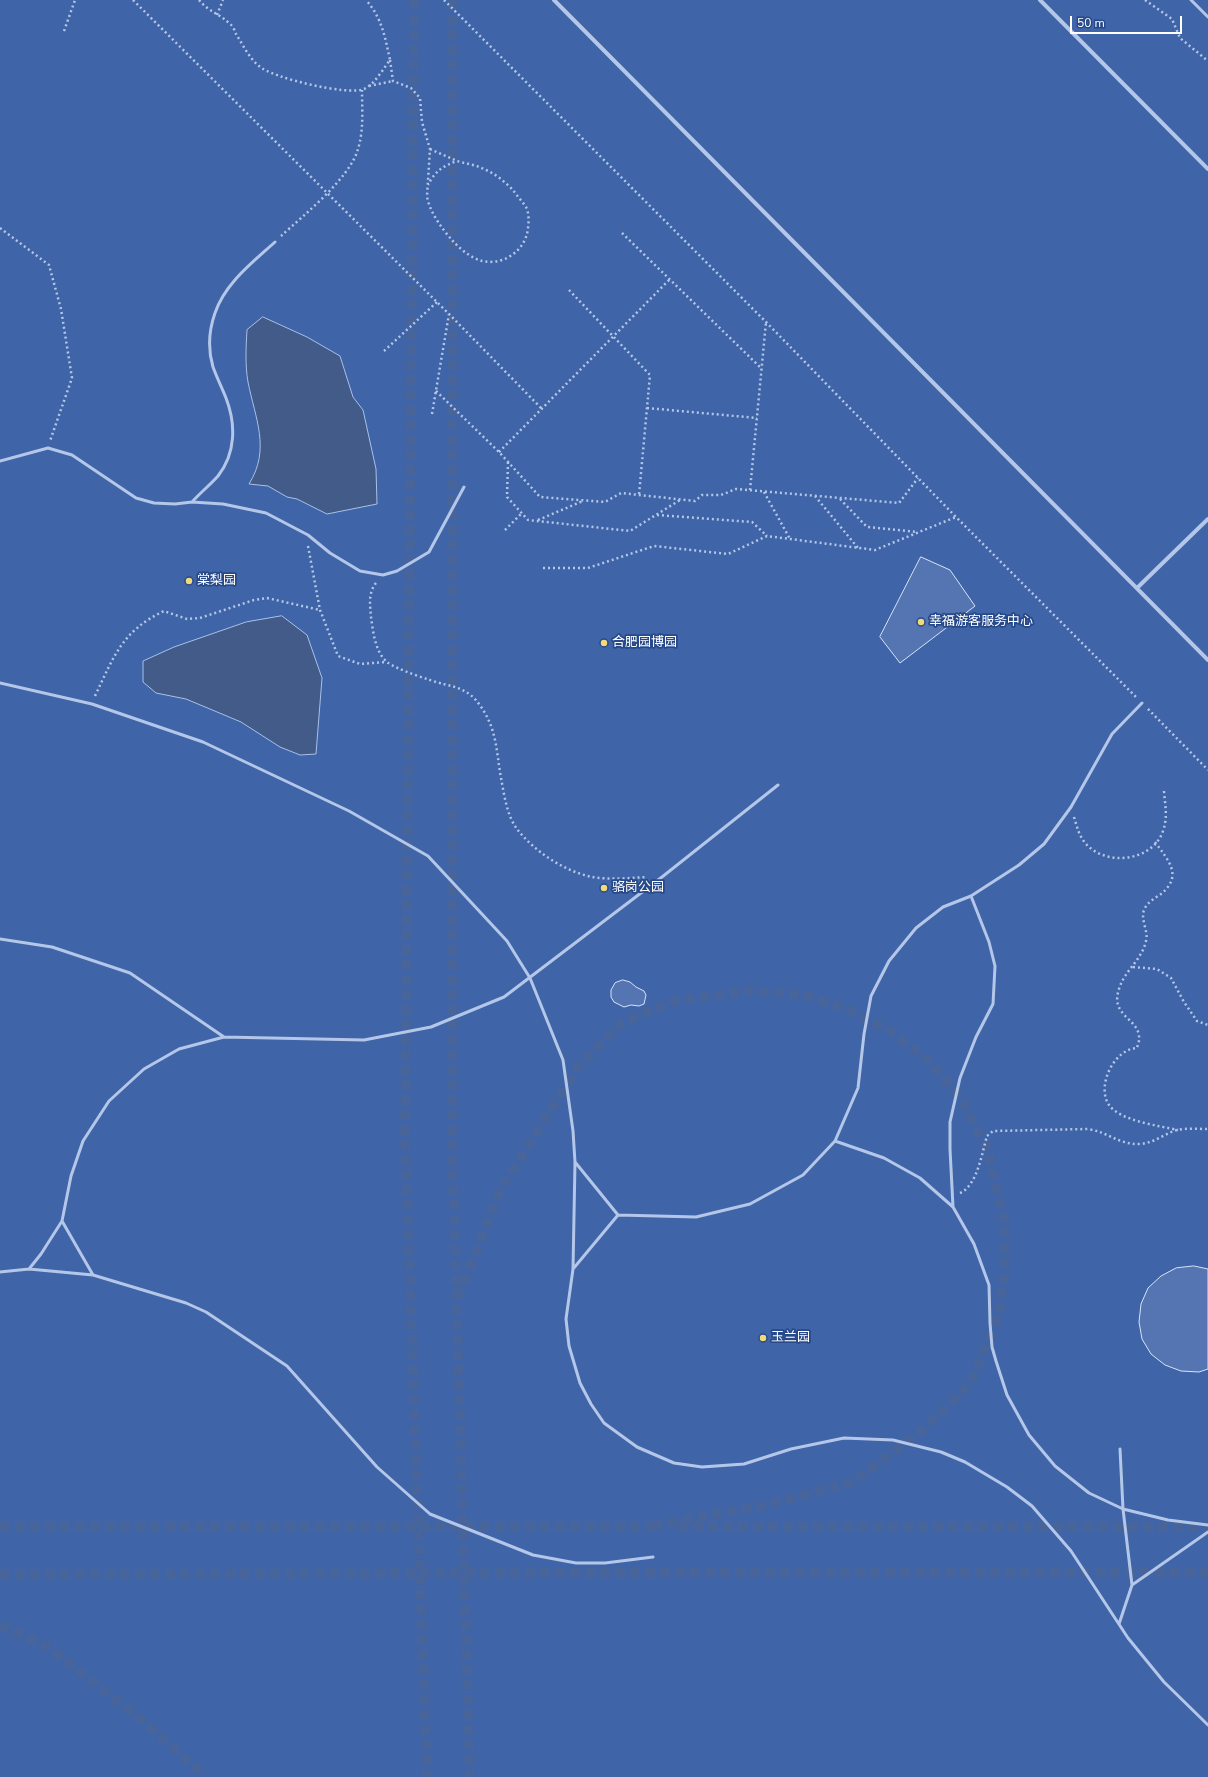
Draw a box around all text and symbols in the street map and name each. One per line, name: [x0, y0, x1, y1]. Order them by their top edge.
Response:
scale bar: [1072, 8, 1184, 34]
text: 50 m: [1077, 15, 1105, 31]
place label: 棠梨园: [197, 573, 236, 589]
marker: 棠梨园: [184, 576, 194, 586]
place label: 幸福游客服务中心: [929, 614, 1033, 630]
marker: 幸福游客服务中心: [916, 617, 926, 627]
place label: 合肥园博园: [612, 635, 677, 651]
marker: 合肥园博园: [599, 638, 609, 648]
place label: 骆岗公园: [612, 880, 664, 896]
marker: 骆岗公园: [599, 883, 609, 893]
place label: 玉兰园: [771, 1330, 810, 1346]
marker: 玉兰园: [758, 1333, 768, 1343]

